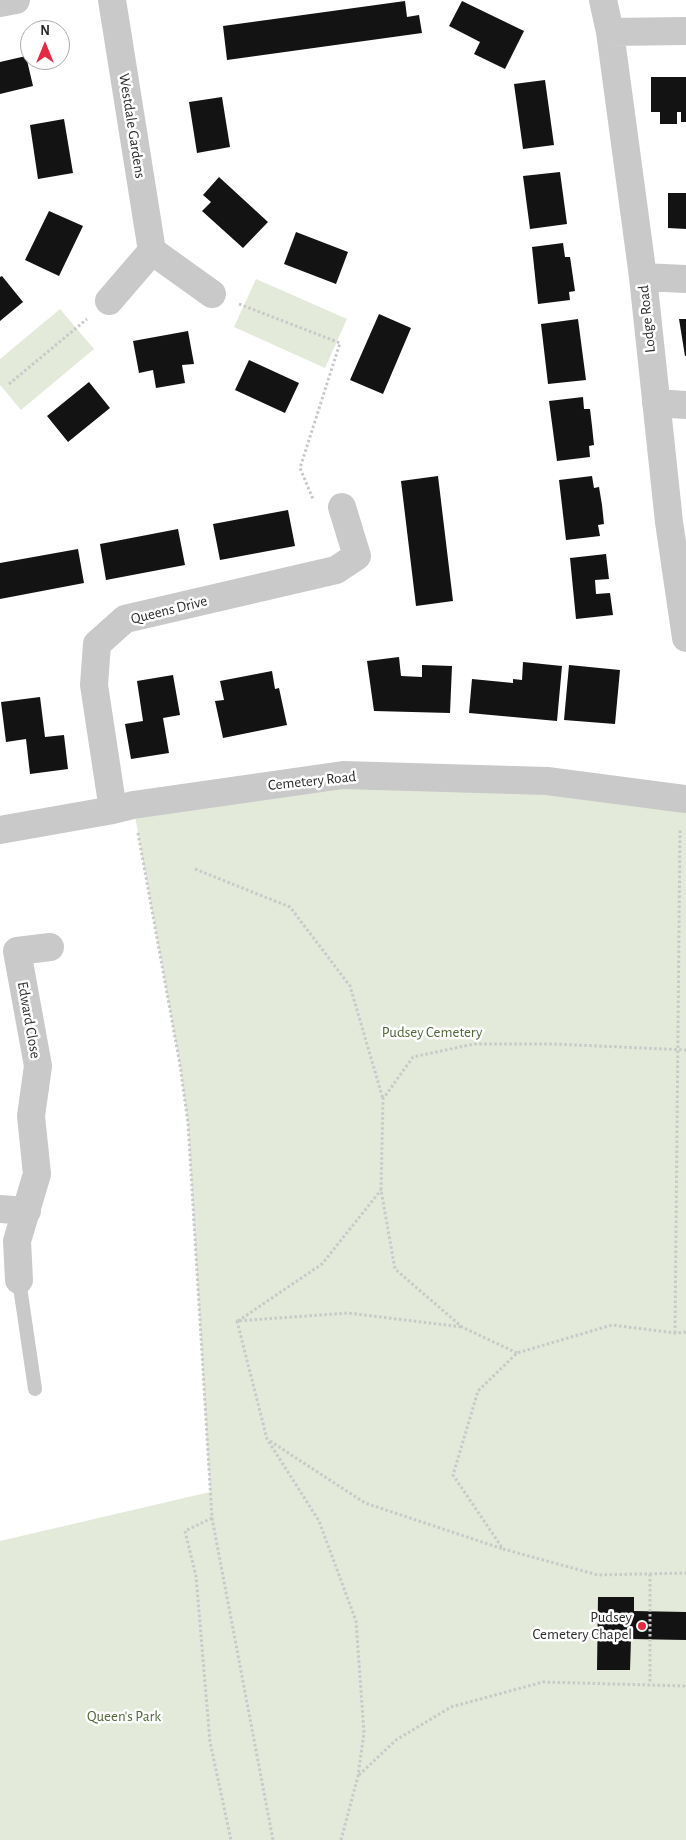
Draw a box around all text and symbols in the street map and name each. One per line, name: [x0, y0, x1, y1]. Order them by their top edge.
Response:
north arrow: [20, 20, 70, 70]
text: N: [40, 24, 50, 38]
street label: Westdale Gardens: [115, 72, 149, 180]
street label: Lodge Road: [635, 284, 659, 354]
street label: Queens Drive: [129, 592, 209, 628]
street label: Cemetery Road: [267, 767, 357, 795]
street label: Edward Close: [13, 980, 45, 1060]
park label: Pudsey Cemetery: [382, 1023, 482, 1041]
place label: Pudsey Cemetery Chapel: [532, 1608, 632, 1643]
marker: Pudsey Cemetery Chapel: [636, 1620, 648, 1632]
park label: Queen's Park: [87, 1707, 161, 1725]

